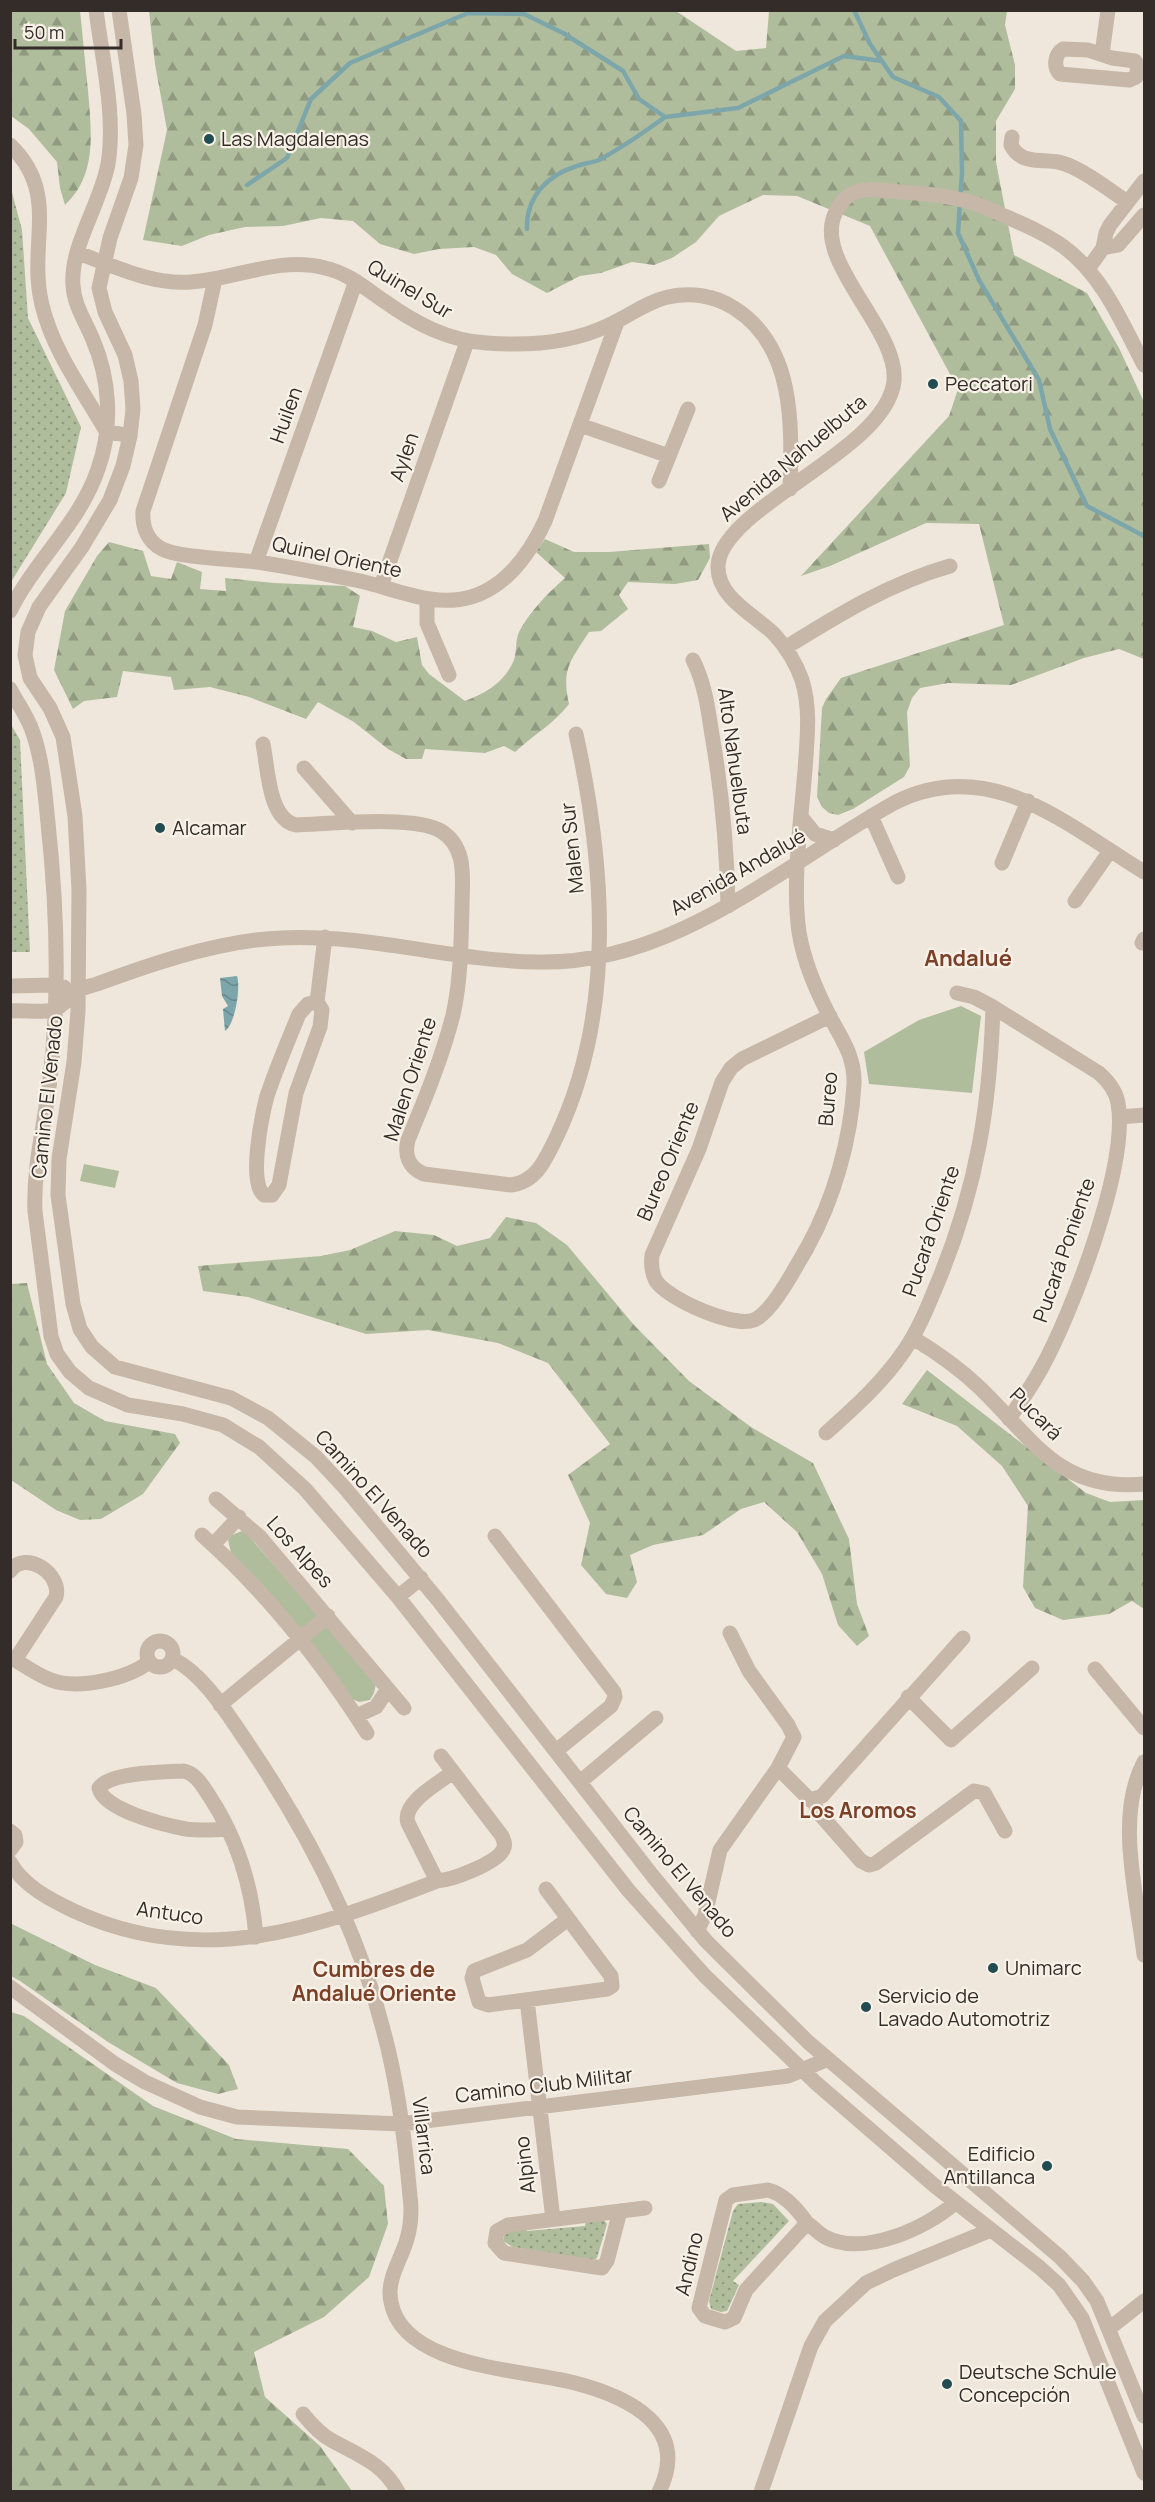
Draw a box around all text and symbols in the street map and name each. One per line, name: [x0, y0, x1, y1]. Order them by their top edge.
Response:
scale bar: [15, 12, 122, 50]
text: 50 m: [24, 20, 64, 44]
place label: Las Magdalenas: [221, 125, 369, 152]
marker: Las Magdalenas: [202, 132, 216, 146]
street label: Quinel Sur: [363, 253, 458, 325]
place label: Peccatori: [945, 370, 1033, 397]
marker: Peccatori: [926, 377, 940, 391]
street label: Huilen: [263, 383, 308, 447]
street label: Avenida Nahuelbuta: [713, 388, 872, 527]
street label: Aylen: [383, 429, 424, 485]
street label: Quinel Oriente: [270, 530, 405, 583]
street label: Alto Nahuelbuta: [712, 686, 759, 836]
street label: Malen Sur: [553, 801, 590, 895]
place label: Alcamar: [172, 814, 247, 841]
marker: Alcamar: [153, 821, 167, 835]
street label: Avenida Andalué: [665, 822, 810, 921]
district label: Andalué: [924, 943, 1012, 973]
street label: Malen Oriente: [377, 1013, 442, 1144]
street label: Camino El Venado: [25, 1014, 69, 1180]
street label: Bureo: [812, 1070, 843, 1127]
street label: Bureo Oriente: [630, 1097, 705, 1225]
street label: Pucará Oriente: [895, 1162, 966, 1300]
street label: Pucará Poniente: [1026, 1174, 1101, 1326]
street label: Pucará: [1004, 1381, 1069, 1446]
street label: Camino El Venado: [310, 1424, 439, 1564]
street label: Los Alpes: [261, 1510, 340, 1593]
district label: Los Aromos: [799, 1796, 917, 1824]
street label: Camino El Venado: [617, 1800, 743, 1943]
street label: Antuco: [135, 1894, 205, 1931]
place label: Unimarc: [1005, 1954, 1082, 1981]
district label: Cumbres de Andalué Oriente: [292, 1955, 456, 2007]
marker: Unimarc: [986, 1961, 1000, 1975]
place label: Servicio de Lavado Automotriz: [878, 1982, 1050, 2032]
marker: Servicio de Lavado Automotriz: [859, 2000, 873, 2014]
street label: Camino Club Militar: [454, 2060, 634, 2109]
street label: Villarrica: [406, 2096, 443, 2176]
street label: Alpino: [508, 2135, 541, 2195]
place label: Edificio Antillanca: [943, 2140, 1035, 2190]
marker: Edificio Antillanca: [1040, 2159, 1054, 2173]
street label: Andino: [668, 2229, 709, 2298]
place label: Deutsche Schule Concepción: [959, 2358, 1117, 2408]
marker: Deutsche Schule Concepción: [940, 2377, 954, 2391]

